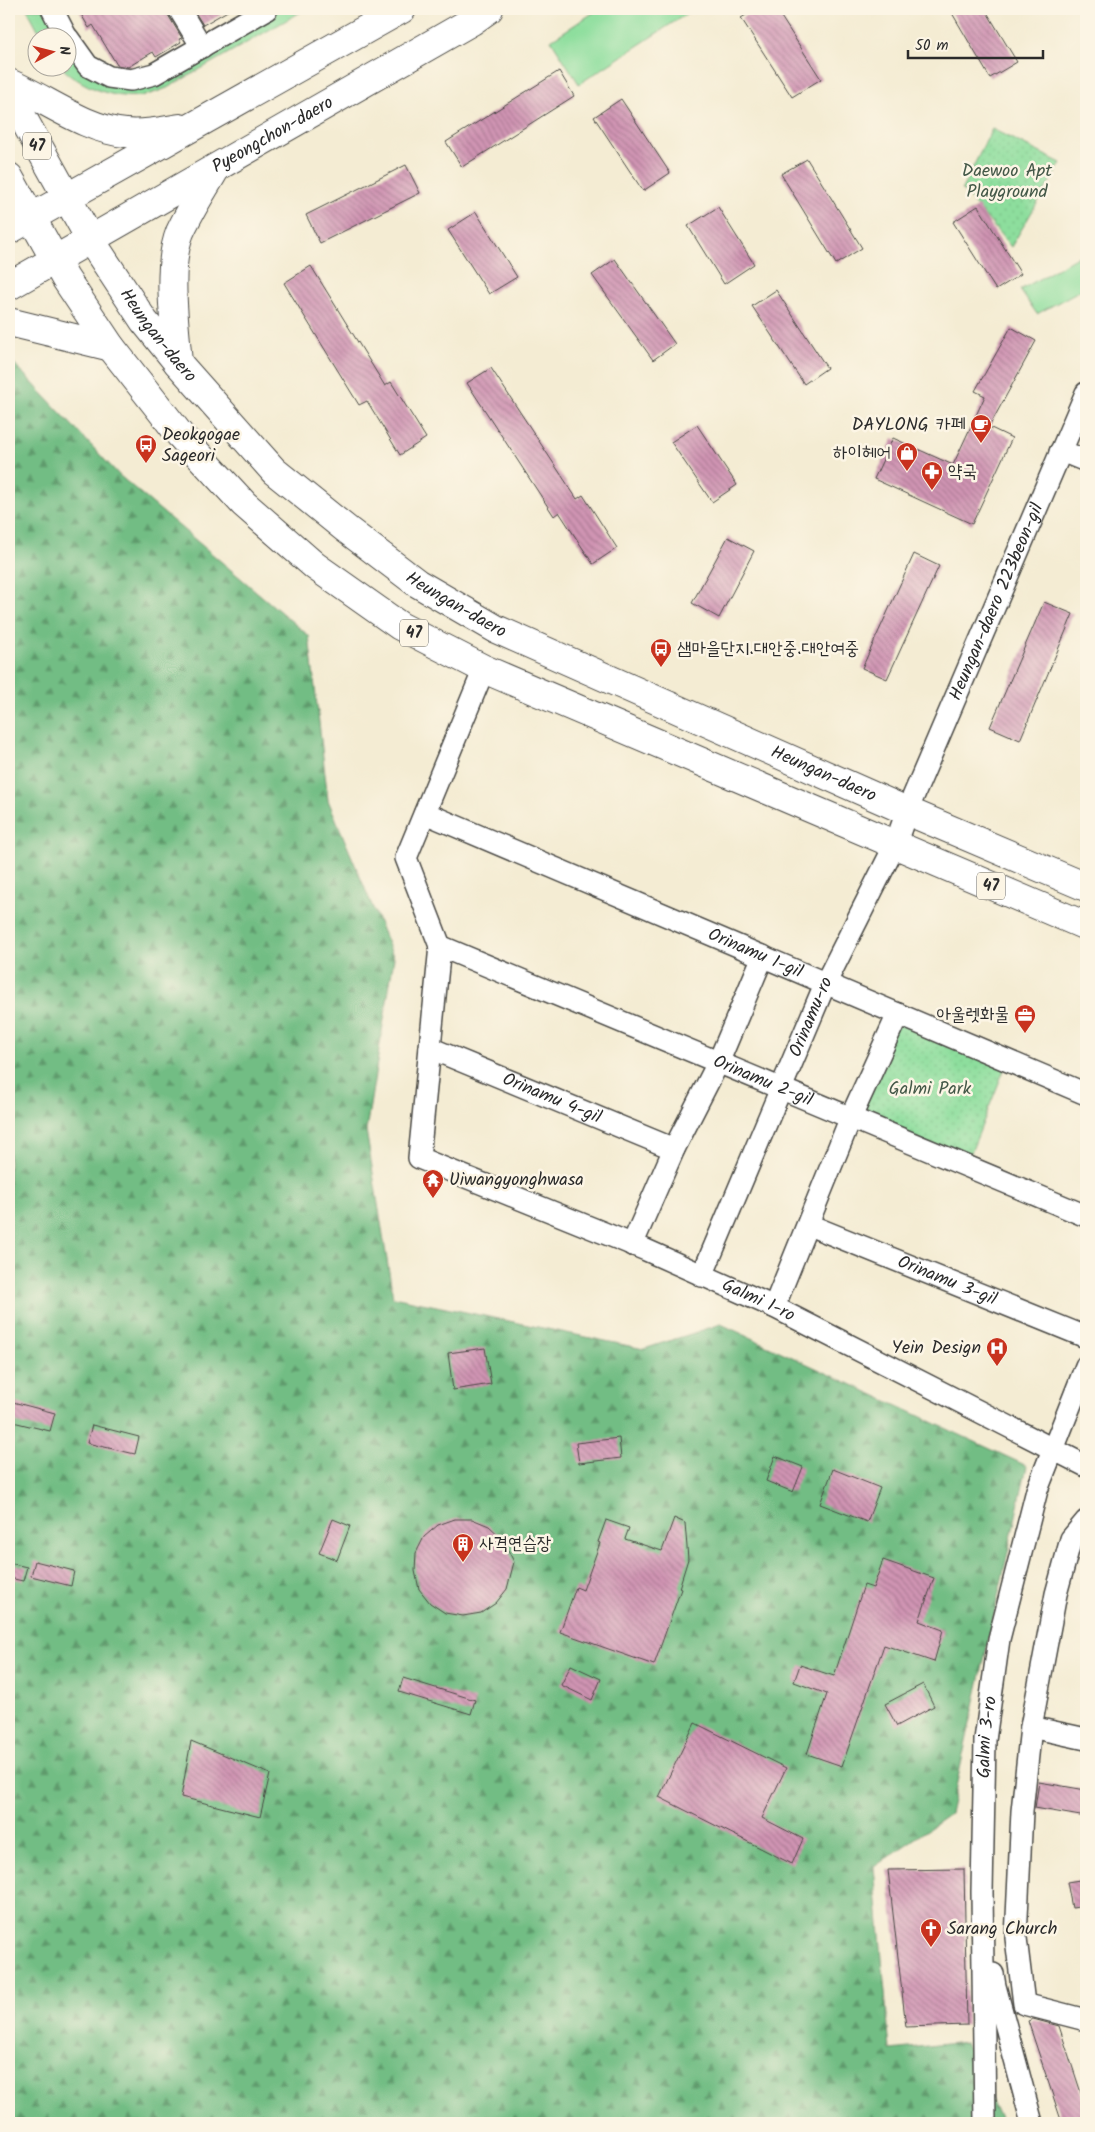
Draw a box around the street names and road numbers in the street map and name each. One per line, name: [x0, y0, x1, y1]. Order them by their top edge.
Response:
street label: Pyeongchon-daero: [207, 89, 339, 181]
road number: 47: [23, 132, 51, 160]
street label: Heungan-daero: [112, 282, 204, 389]
street label: Heungan-daero 223beon-gil: [941, 498, 1052, 705]
street label: Heungan-daero: [399, 564, 511, 646]
road number: 47: [400, 620, 428, 646]
street label: Heungan-daero: [766, 738, 881, 810]
road number: 47: [977, 872, 1005, 899]
street label: Orinamu 1-gil: [703, 920, 808, 987]
street label: Orinamu-ro: [781, 972, 841, 1062]
street label: Orinamu 2-gil: [709, 1047, 818, 1115]
street label: Orinamu 4-gil: [498, 1065, 607, 1132]
street label: Orinamu 3-gil: [893, 1248, 1002, 1314]
street label: Galmi 1-ro: [717, 1271, 800, 1330]
street label: Galmi 3-ro: [970, 1694, 1005, 1779]

